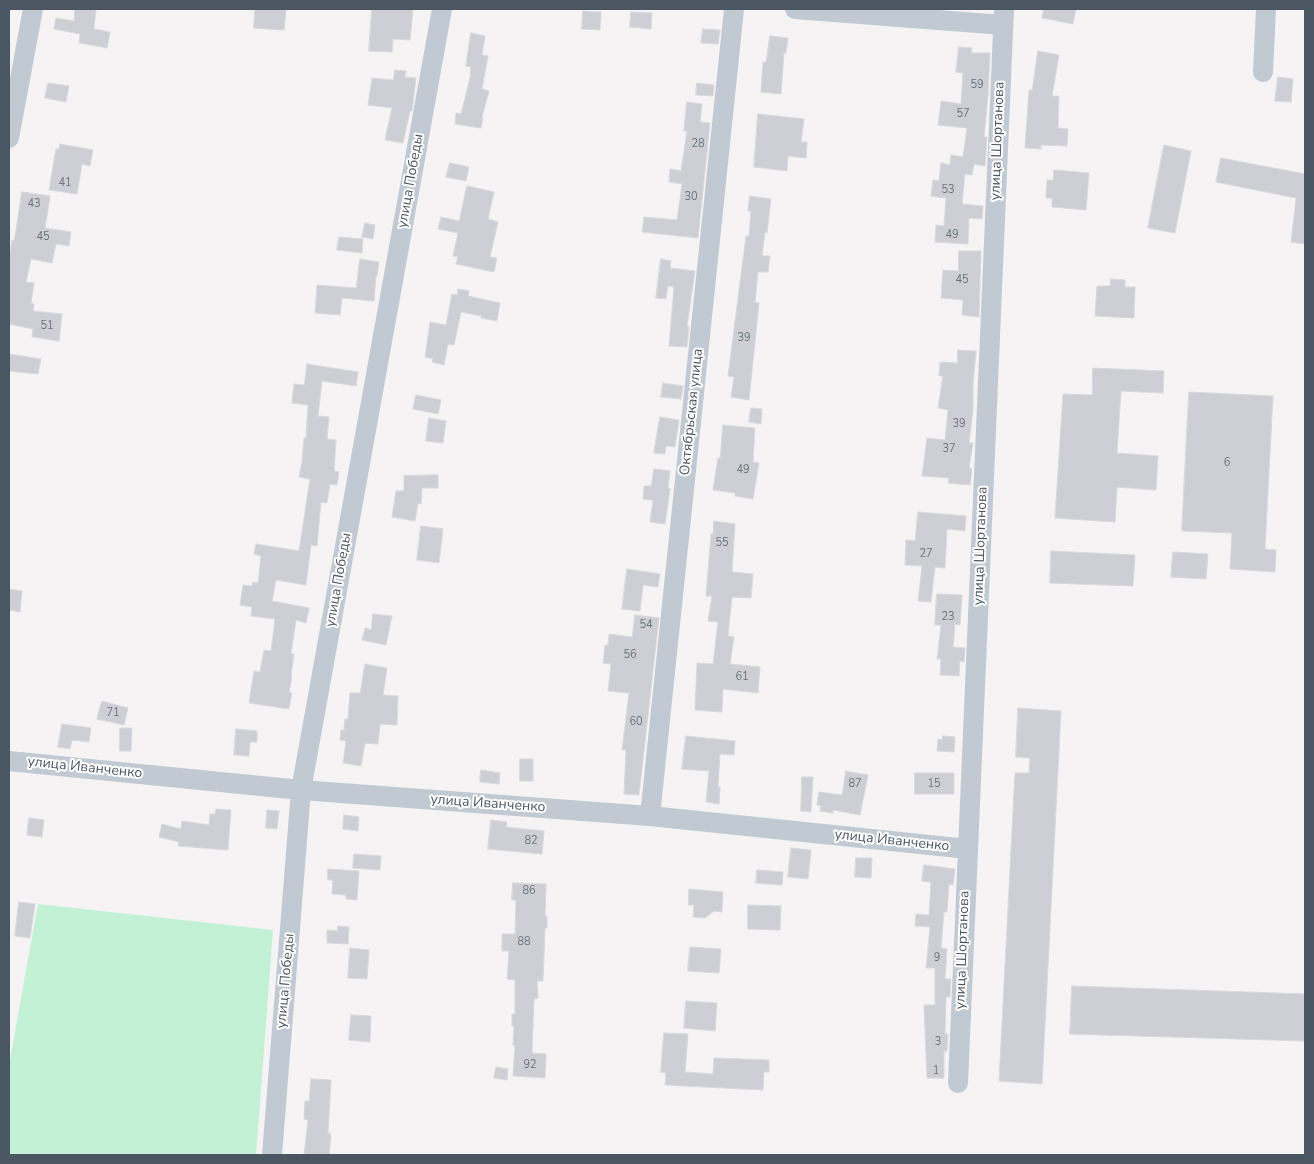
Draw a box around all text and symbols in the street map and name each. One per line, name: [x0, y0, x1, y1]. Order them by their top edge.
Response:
house number: 59: [970, 78, 984, 92]
street label: улица Шортанова: [988, 81, 1008, 201]
house number: 57: [956, 107, 970, 121]
street label: улица Победы: [394, 133, 428, 229]
house number: 28: [691, 137, 705, 151]
house number: 41: [58, 176, 72, 190]
house number: 53: [941, 183, 955, 197]
house number: 30: [684, 190, 698, 204]
house number: 43: [27, 197, 41, 211]
house number: 49: [945, 228, 959, 242]
house number: 45: [36, 230, 50, 244]
house number: 45: [955, 273, 969, 287]
house number: 51: [40, 319, 54, 333]
house number: 39: [737, 331, 751, 345]
street label: Октябрьская улица: [677, 348, 707, 476]
house number: 39: [952, 417, 966, 431]
house number: 37: [942, 442, 956, 456]
house number: 6: [1224, 456, 1230, 470]
house number: 49: [736, 463, 750, 477]
street label: улица Шортанова: [971, 486, 991, 606]
street label: улица Победы: [322, 532, 356, 628]
house number: 55: [715, 536, 729, 550]
house number: 27: [919, 547, 933, 561]
house number: 23: [941, 610, 955, 624]
house number: 54: [639, 618, 653, 632]
house number: 56: [623, 648, 637, 662]
house number: 61: [735, 670, 749, 684]
house number: 71: [106, 706, 120, 720]
house number: 60: [629, 715, 643, 729]
street label: улица Иванченко: [27, 754, 143, 782]
house number: 87: [848, 777, 862, 791]
house number: 15: [927, 777, 941, 791]
street label: улица Иванченко: [430, 792, 546, 816]
street label: улица Иванченко: [834, 827, 950, 855]
house number: 82: [524, 834, 538, 848]
house number: 86: [522, 884, 536, 898]
street label: улица Шортанова: [953, 890, 973, 1010]
street label: улица Победы: [273, 933, 299, 1029]
house number: 88: [517, 935, 531, 949]
house number: 9: [934, 951, 940, 965]
house number: 3: [935, 1035, 941, 1049]
house number: 92: [523, 1058, 537, 1072]
house number: 1: [933, 1064, 939, 1078]

